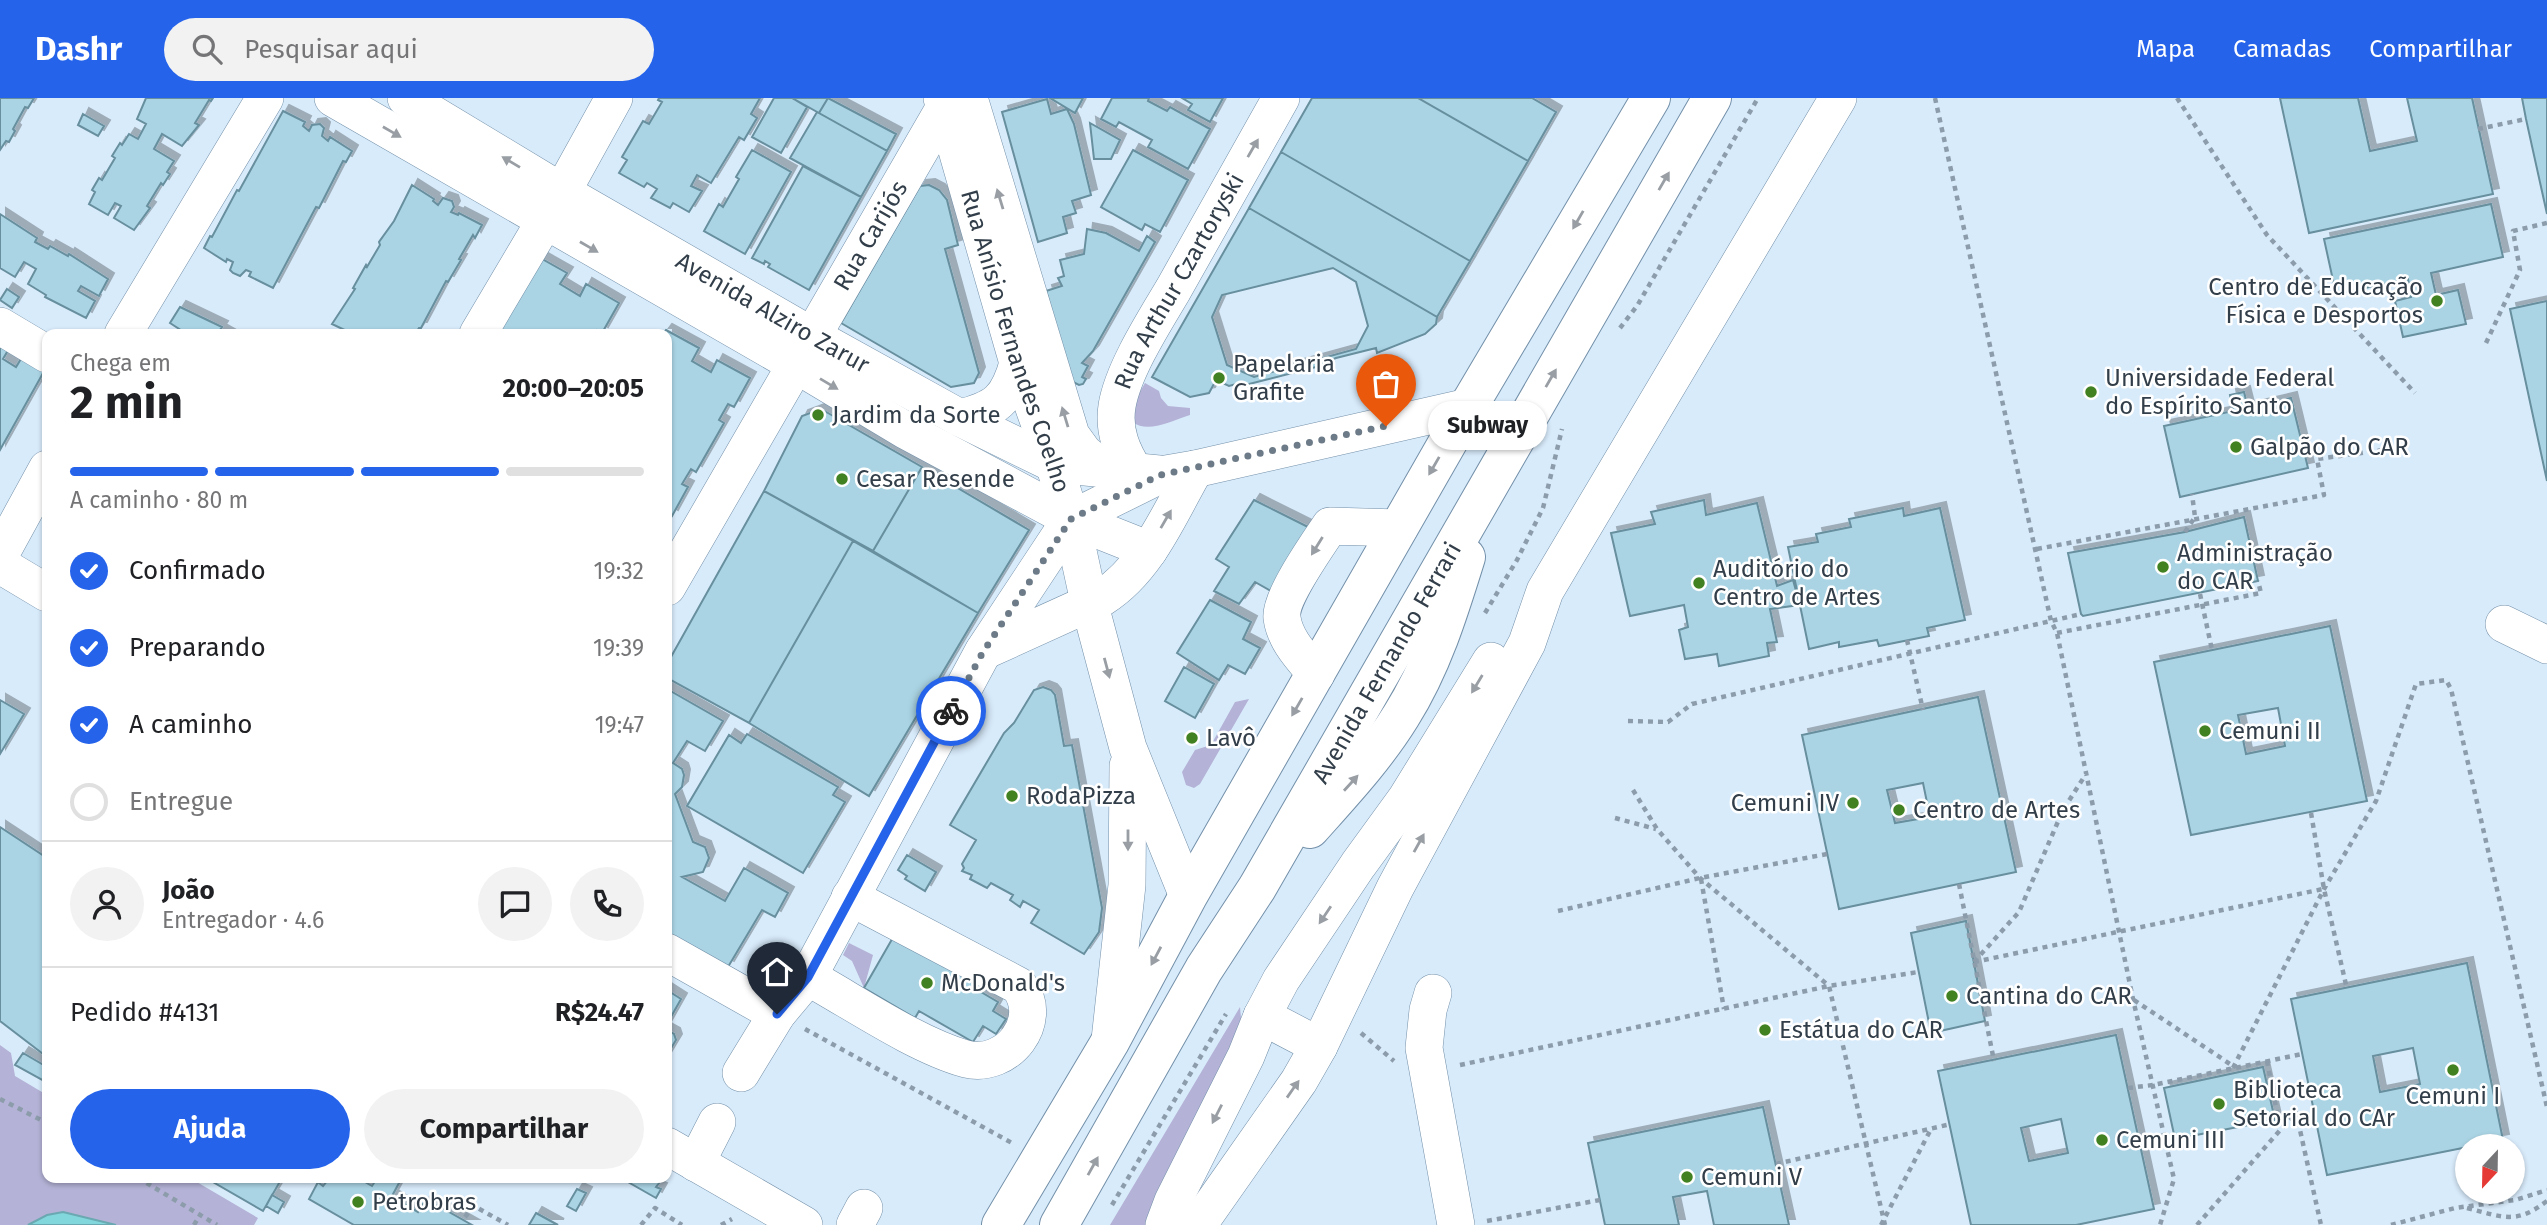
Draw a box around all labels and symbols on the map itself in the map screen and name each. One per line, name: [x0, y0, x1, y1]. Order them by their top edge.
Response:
one-way arrow: [383, 126, 402, 139]
one-way arrow: [1247, 138, 1259, 158]
one-way arrow: [502, 155, 521, 168]
street label: Rua Arthur Czartoryski: [1108, 168, 1250, 393]
one-way arrow: [1658, 171, 1670, 190]
street label: Rua Carijós: [828, 176, 913, 296]
street label: Rua Anísio Fernandes Coelho: [955, 187, 1076, 496]
one-way arrow: [994, 189, 1004, 210]
one-way arrow: [1572, 210, 1584, 229]
one-way arrow: [579, 241, 599, 253]
street label: Avenida Alziro Zarur: [671, 247, 875, 379]
place label: Centro de Educação Física e Desportos: [2208, 273, 2423, 329]
marker: Centro de Educação Física e Desportos: [2429, 293, 2445, 309]
place label: Papelaria Grafite: [1233, 350, 1335, 406]
pin: [1356, 354, 1416, 426]
place label: Universidade Federal do Espírito Santo: [2105, 364, 2334, 420]
one-way arrow: [1545, 368, 1557, 388]
marker: Papelaria Grafite: [1211, 370, 1227, 386]
one-way arrow: [819, 378, 838, 391]
marker: Universidade Federal do Espírito Santo: [2083, 384, 2099, 400]
place label: Jardim da Sorte: [832, 401, 1000, 429]
callout: Subway: [1428, 402, 1547, 450]
one-way arrow: [1060, 406, 1070, 427]
marker: Jardim da Sorte: [810, 407, 826, 423]
place label: Galpão do CAR: [2250, 433, 2409, 461]
marker: Galpão do CAR: [2228, 439, 2244, 455]
one-way arrow: [1428, 457, 1440, 476]
place label: Cesar Resende: [856, 465, 1015, 493]
marker: Cesar Resende: [834, 471, 850, 487]
one-way arrow: [1160, 509, 1172, 528]
one-way arrow: [1311, 536, 1324, 555]
street label: Avenida Fernando Ferrari: [1306, 537, 1467, 788]
place label: Administração do CAR: [2177, 539, 2333, 595]
place label: Auditório do Centro de Artes: [1713, 555, 1880, 611]
marker: Administração do CAR: [2155, 559, 2171, 575]
marker: Auditório do Centro de Artes: [1691, 575, 1707, 591]
one-way arrow: [1102, 657, 1113, 679]
one-way arrow: [1471, 675, 1483, 694]
courier: [916, 676, 986, 746]
one-way arrow: [1291, 697, 1303, 716]
place label: Cemuni II: [2219, 717, 2321, 745]
marker: Cemuni II: [2197, 723, 2213, 739]
place label: Lavô: [1206, 724, 1256, 752]
marker: Lavô: [1184, 730, 1200, 746]
one-way arrow: [1343, 775, 1359, 792]
place label: RodaPizza: [1026, 782, 1136, 810]
marker: RodaPizza: [1004, 788, 1020, 804]
place label: Cemuni IV: [1731, 789, 1840, 817]
marker: Cemuni IV: [1845, 795, 1861, 811]
place label: Centro de Artes: [1913, 796, 2080, 824]
marker: Centro de Artes: [1891, 802, 1907, 818]
one-way arrow: [1122, 830, 1133, 852]
one-way arrow: [1413, 833, 1425, 853]
one-way arrow: [1318, 906, 1332, 924]
pin: [747, 942, 807, 1014]
one-way arrow: [1150, 946, 1162, 966]
place label: McDonald's: [941, 969, 1065, 997]
marker: McDonald's: [919, 975, 935, 991]
place label: Cantina do CAR: [1966, 982, 2132, 1010]
marker: Cantina do CAR: [1944, 988, 1960, 1004]
place label: Estátua do CAR: [1779, 1016, 1943, 1044]
marker: Estátua do CAR: [1757, 1022, 1773, 1038]
marker: Cemuni I: [2445, 1062, 2461, 1078]
place label: Biblioteca Setorial do CAr: [2233, 1076, 2396, 1132]
one-way arrow: [1286, 1080, 1300, 1098]
place label: Cemuni I: [2406, 1082, 2500, 1110]
marker: Biblioteca Setorial do CAr: [2211, 1096, 2227, 1112]
one-way arrow: [1211, 1104, 1222, 1124]
place label: Cemuni III: [2116, 1126, 2225, 1154]
marker: Cemuni III: [2094, 1132, 2110, 1148]
north arrow: [2455, 1134, 2525, 1204]
one-way arrow: [1087, 1156, 1099, 1175]
place label: Cemuni V: [1701, 1163, 1803, 1191]
marker: Cemuni V: [1679, 1169, 1695, 1185]
place label: Petrobras: [372, 1188, 476, 1216]
marker: Petrobras: [350, 1194, 366, 1210]

